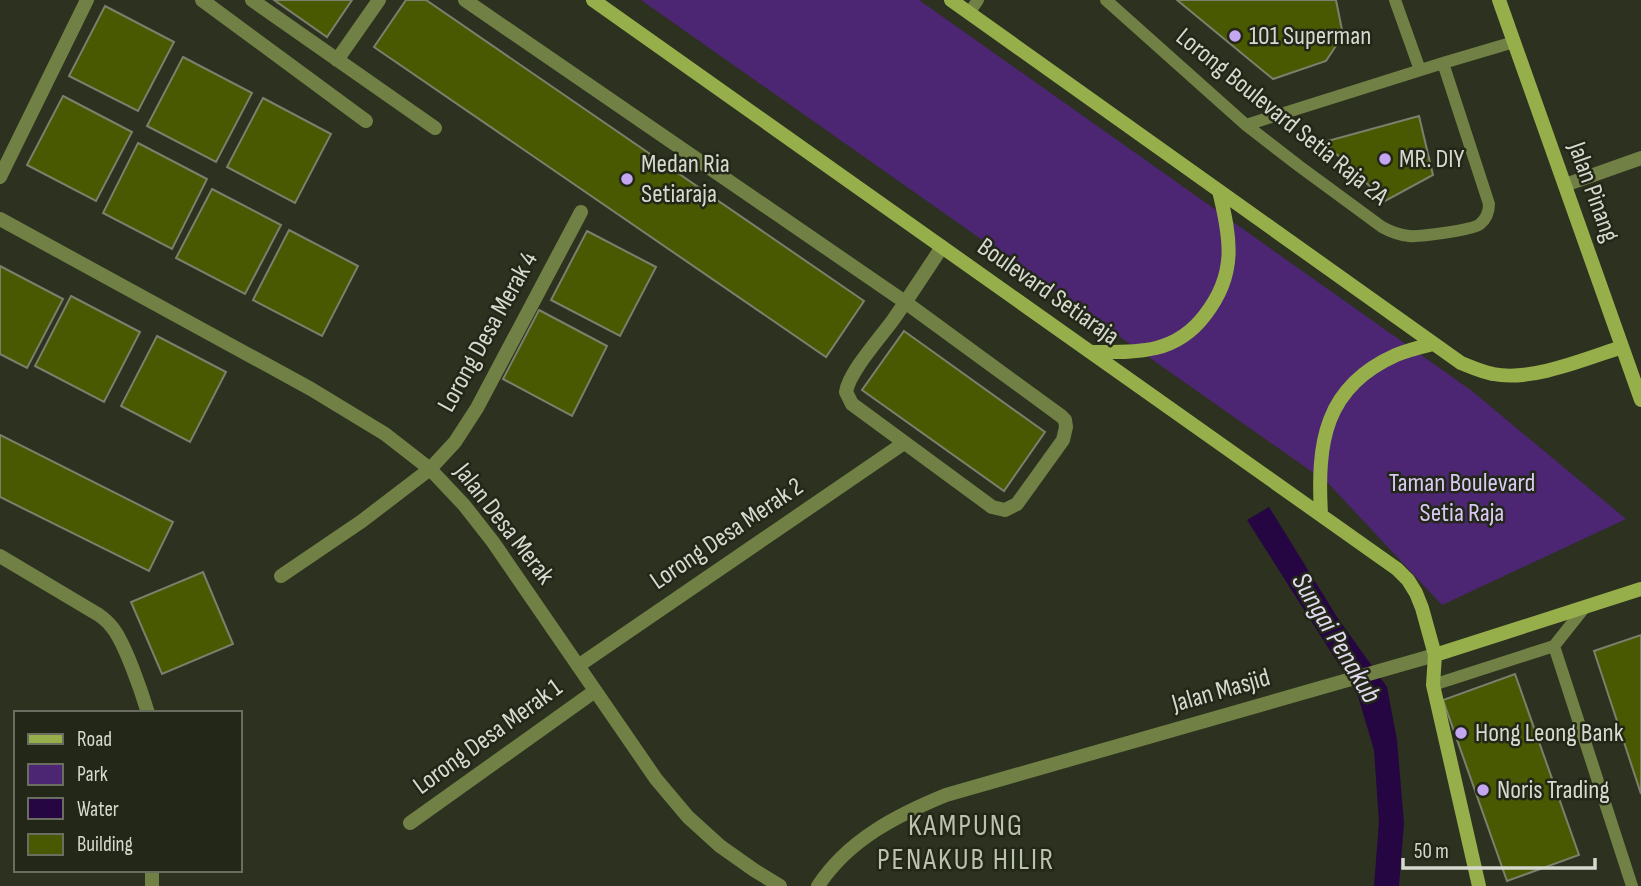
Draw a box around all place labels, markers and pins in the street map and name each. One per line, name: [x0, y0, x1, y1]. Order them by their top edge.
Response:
place label: 101 Superman: [1249, 21, 1371, 52]
marker: 101 Superman: [1227, 28, 1243, 44]
place label: MR. DIY: [1399, 144, 1465, 175]
place label: Medan Ria Setiaraja: [641, 149, 730, 210]
marker: MR. DIY: [1377, 151, 1393, 167]
marker: Medan Ria Setiaraja: [619, 171, 635, 187]
place label: Hong Leong Bank: [1475, 718, 1624, 749]
marker: Hong Leong Bank: [1453, 725, 1469, 741]
place label: Noris Trading: [1497, 775, 1610, 806]
marker: Noris Trading: [1475, 782, 1491, 798]

